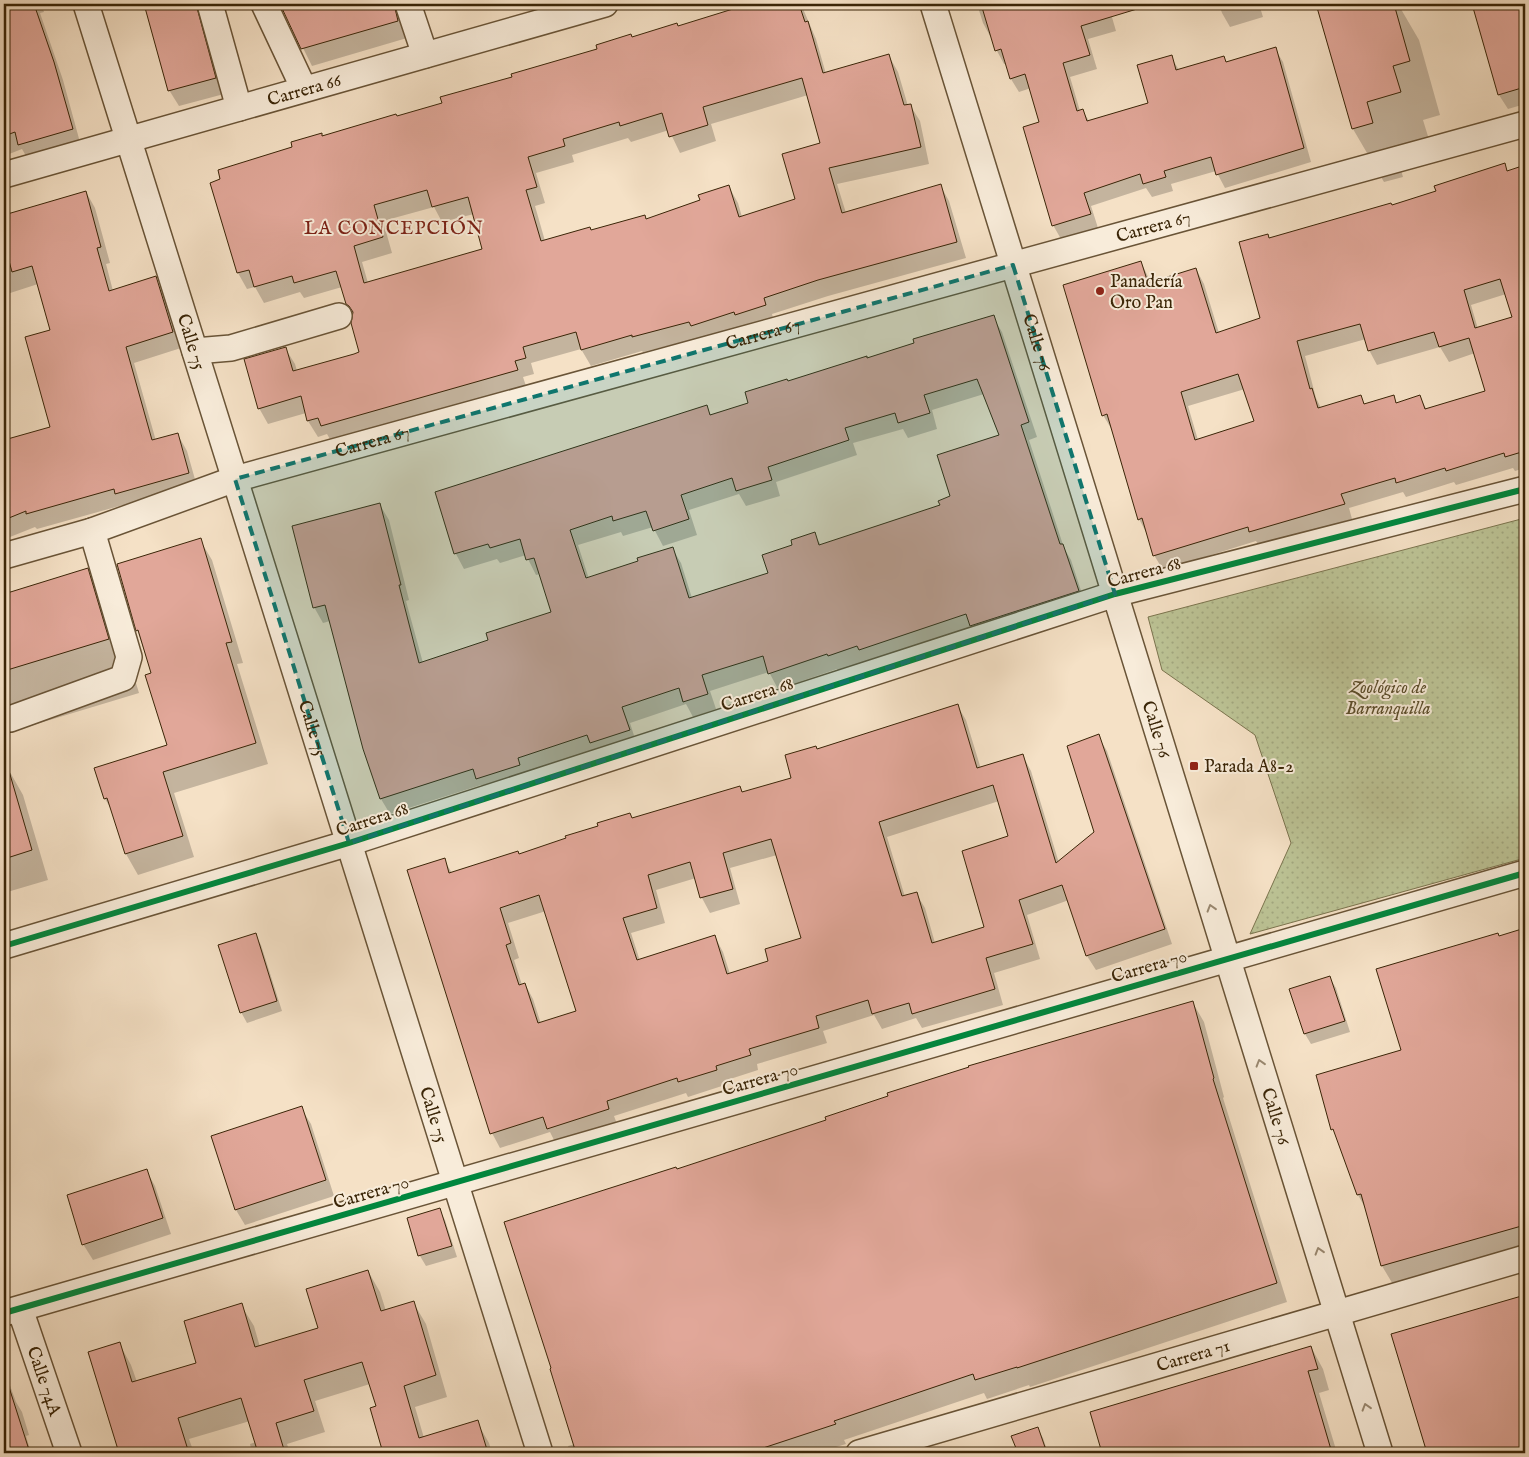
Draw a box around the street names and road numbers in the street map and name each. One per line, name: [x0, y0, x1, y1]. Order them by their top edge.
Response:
street label: Carrera 66: [265, 70, 344, 112]
street label: Carrera 67: [1114, 207, 1194, 249]
street label: Calle 75: [171, 311, 210, 374]
street label: Calle 76: [1016, 311, 1056, 375]
street label: Carrera 67: [723, 314, 803, 356]
street label: Carrera 67: [333, 421, 413, 464]
street label: Carrera 68: [1105, 553, 1184, 594]
street label: Carrera 68: [718, 673, 797, 718]
street label: Calle 75: [292, 698, 331, 760]
street label: Calle 76: [1136, 698, 1175, 762]
street label: Carrera 68: [333, 798, 412, 843]
street label: Carrera 70: [1109, 946, 1190, 989]
street label: Carrera 70: [720, 1059, 801, 1102]
street label: Calle 75: [413, 1084, 452, 1147]
street label: Calle 76: [1255, 1085, 1294, 1149]
street label: Carrera 70: [331, 1172, 412, 1215]
street label: Carrera 71: [1154, 1335, 1233, 1378]
street label: Calle 74A: [21, 1344, 66, 1420]

